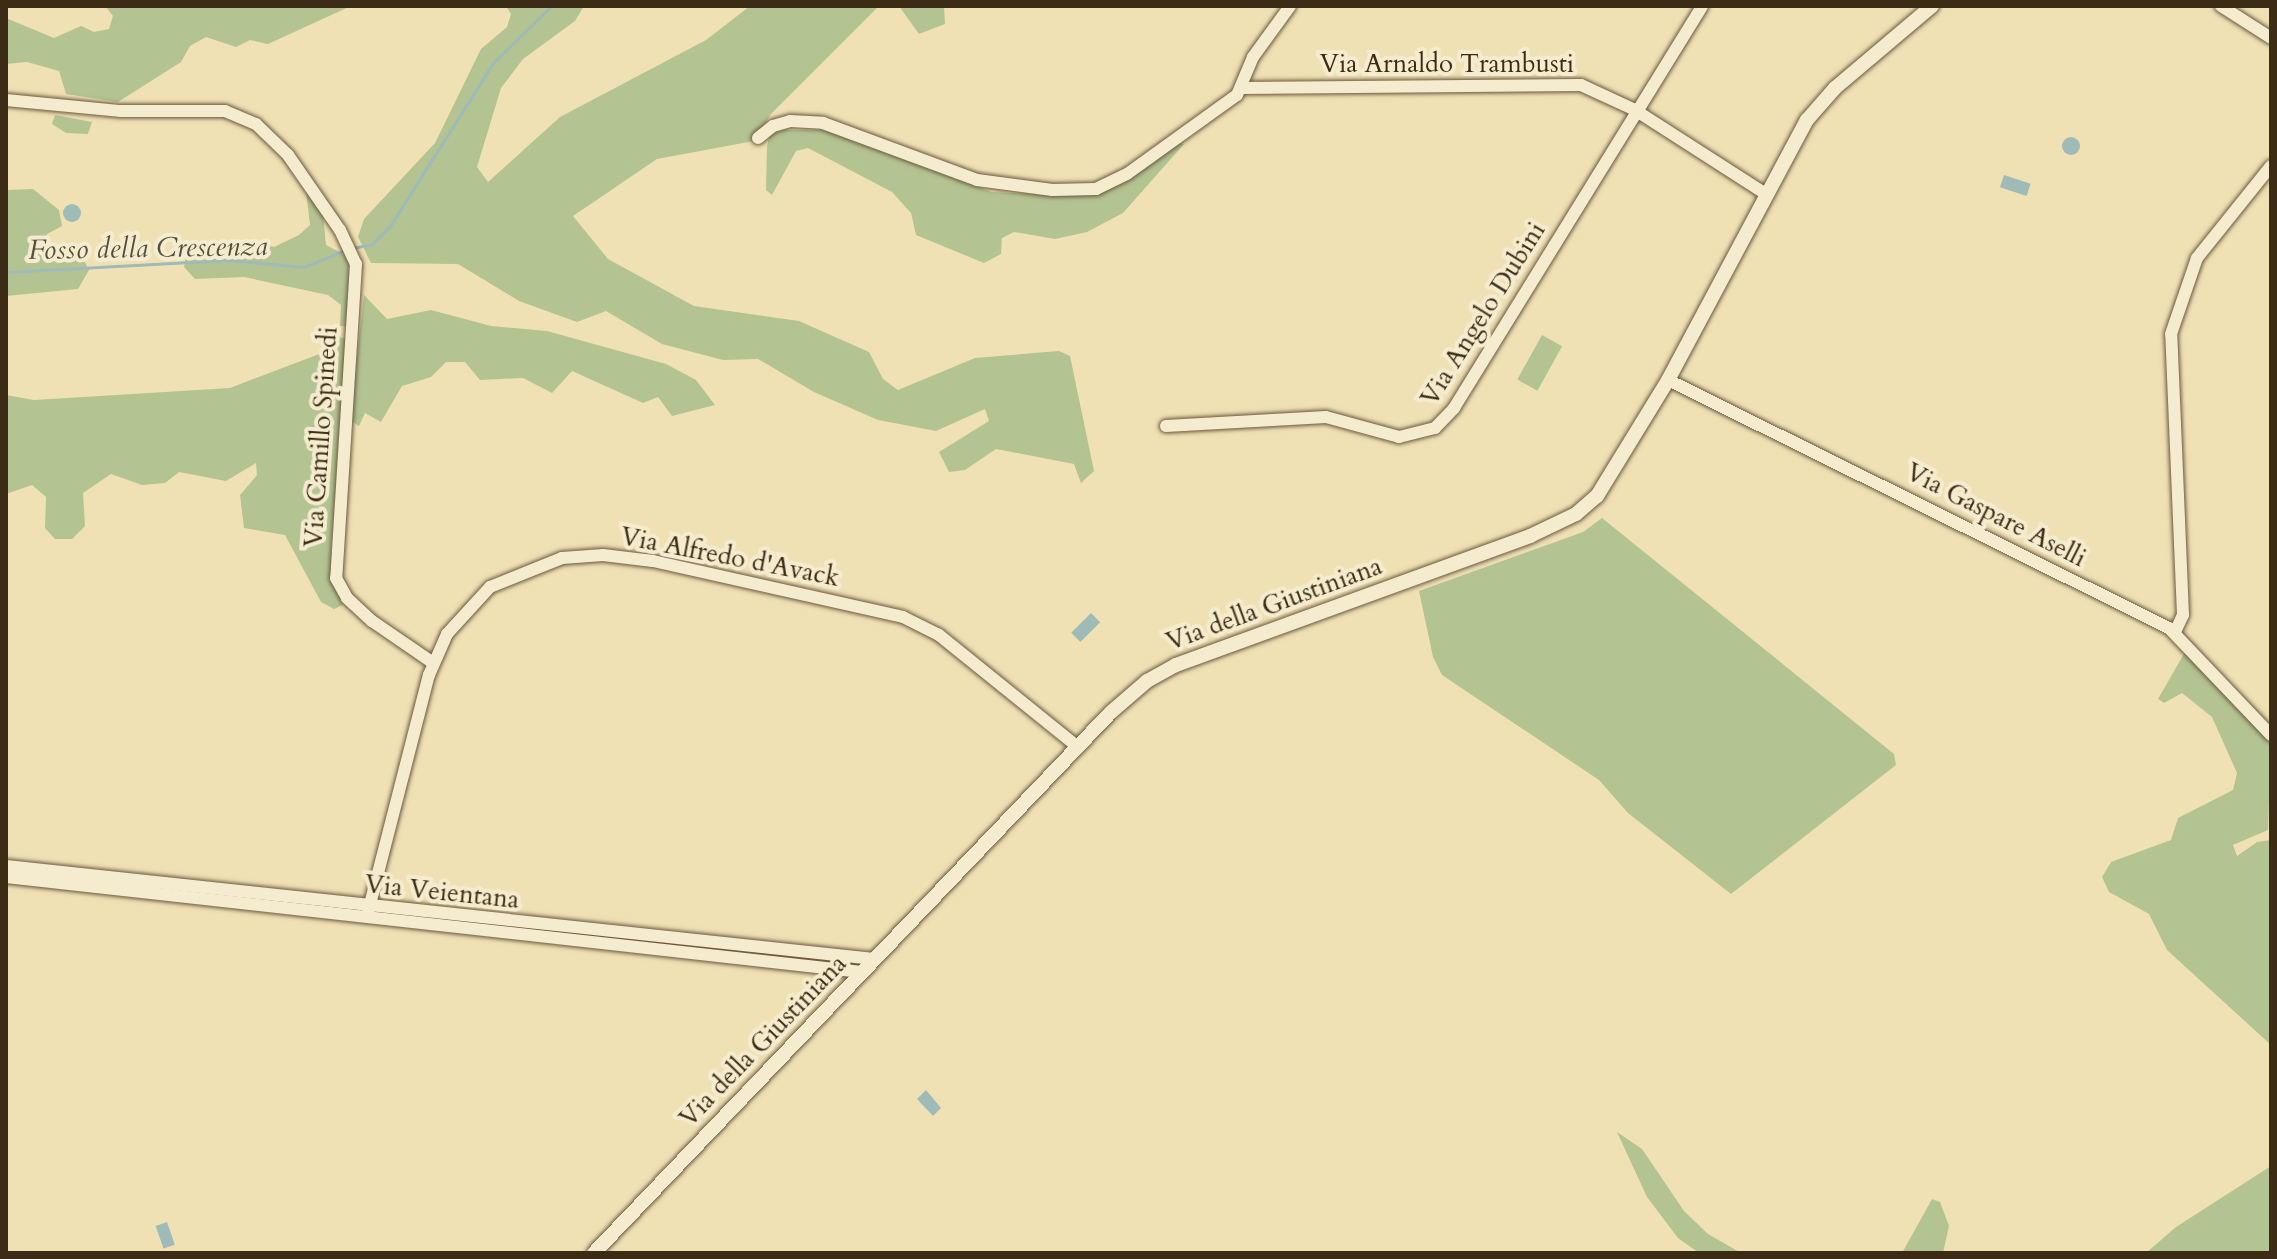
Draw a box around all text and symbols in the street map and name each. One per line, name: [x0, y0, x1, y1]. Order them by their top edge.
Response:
street label: Via Arnaldo Trambusti: [1320, 48, 1574, 80]
street label: Via Angelo Dubini: [1414, 216, 1552, 412]
water label: Fosso della Crescenza: [28, 229, 268, 267]
street label: Via Camillo Spinedi: [298, 326, 344, 548]
street label: Via Gaspare Aselli: [1901, 456, 2091, 574]
street label: Via Alfredo d'Avack: [618, 520, 842, 594]
street label: Via della Giustiniana: [1162, 550, 1386, 658]
street label: Via Veientana: [363, 868, 521, 916]
street label: Via della Giustiniana: [673, 948, 853, 1134]

